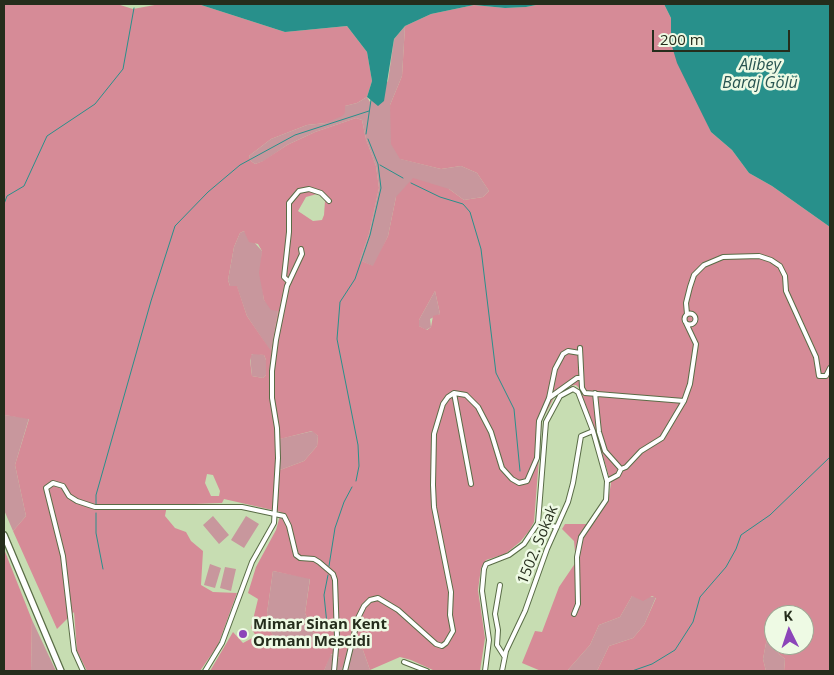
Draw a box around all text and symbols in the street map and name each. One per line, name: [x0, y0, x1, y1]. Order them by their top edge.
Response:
scale bar: [654, 20, 792, 52]
text: 200 m: [660, 29, 704, 49]
water label: Alibey Baraj Gölü: [722, 55, 798, 93]
street label: 1502. Sokak: [514, 503, 562, 587]
north arrow: [764, 605, 814, 655]
text: K: [783, 606, 793, 625]
place label: Mimar Sinan Kent Ormanı Mescidi: [253, 616, 387, 651]
marker: Mimar Sinan Kent Ormanı Mescidi: [237, 628, 249, 640]

